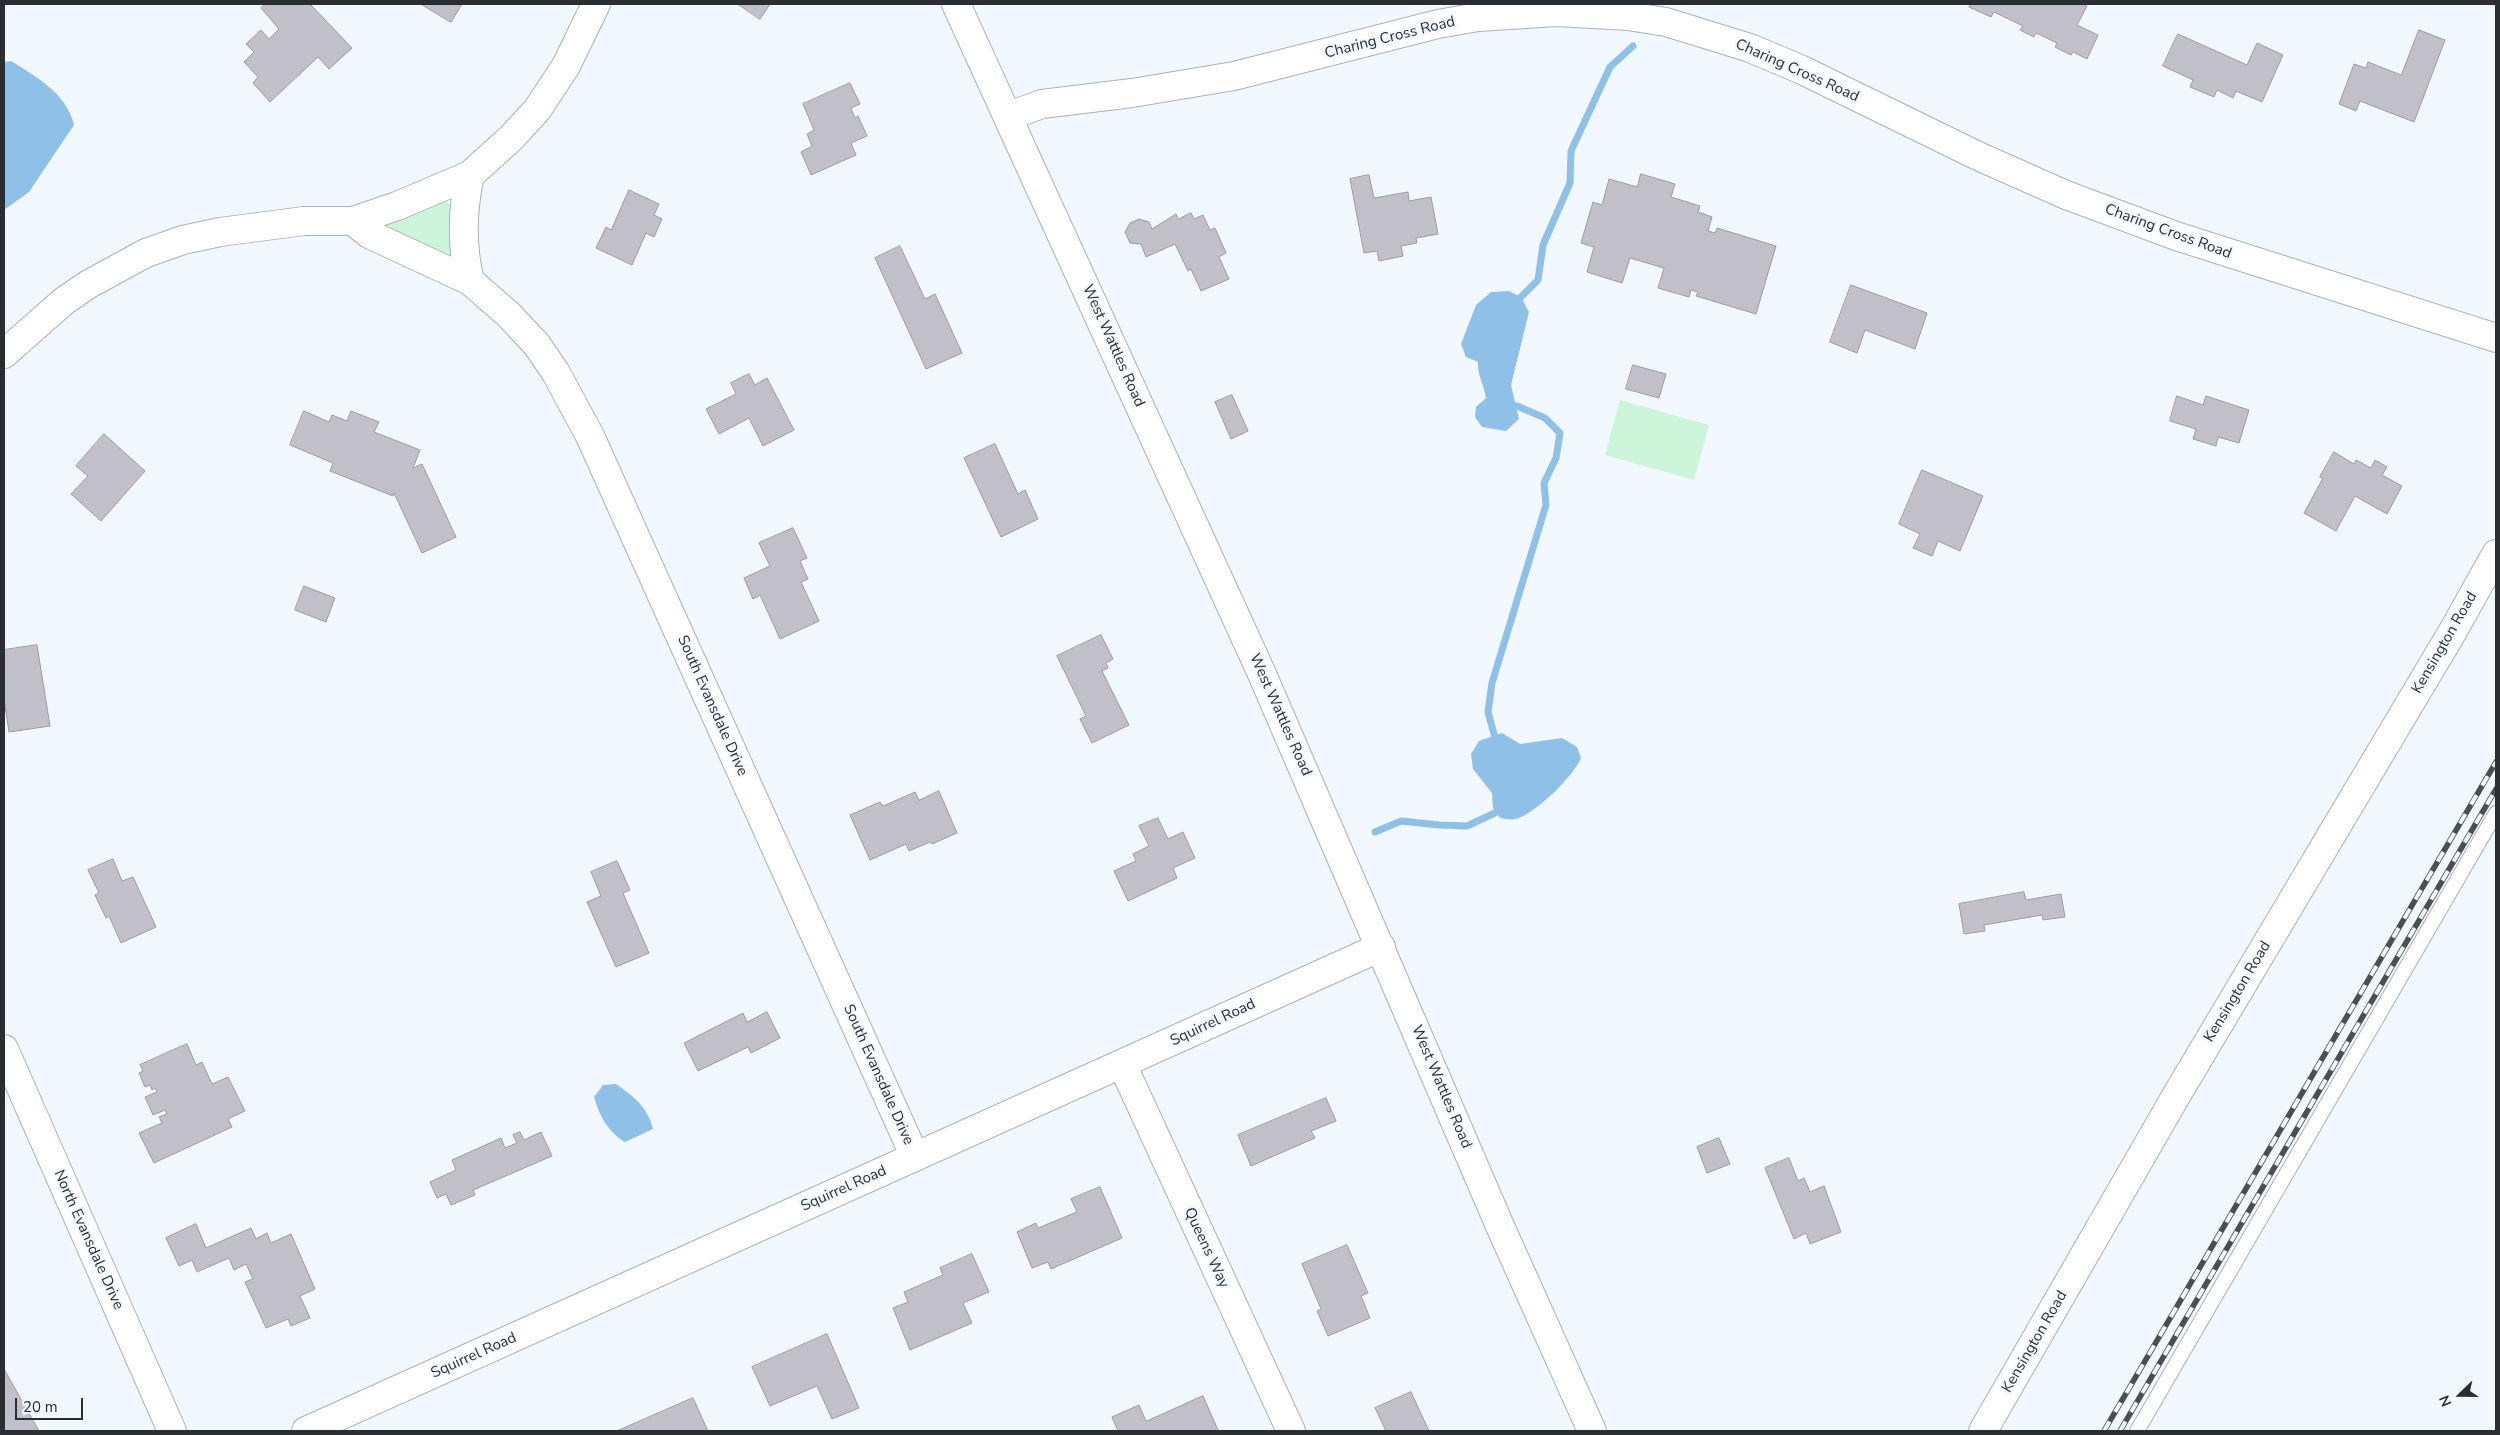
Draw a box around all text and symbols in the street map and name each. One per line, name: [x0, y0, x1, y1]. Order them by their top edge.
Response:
street label: Charing Cross Road: [1323, 13, 1457, 63]
street label: Charing Cross Road: [1732, 36, 1862, 106]
street label: Charing Cross Road: [2102, 201, 2234, 263]
street label: West Wattles Road: [1078, 282, 1148, 410]
street label: Kensington Road: [2409, 589, 2481, 697]
street label: South Evansdale Drive: [673, 633, 751, 779]
street label: West Wattles Road: [1245, 651, 1315, 779]
street label: Kensington Road: [2201, 938, 2275, 1046]
street label: Squirrel Road: [1168, 995, 1258, 1051]
street label: South Evansdale Drive: [839, 1002, 917, 1148]
street label: West Wattles Road: [1407, 1023, 1475, 1151]
street label: Squirrel Road: [798, 1162, 890, 1216]
street label: North Evansdale Drive: [49, 1167, 127, 1313]
street label: Queens Way: [1180, 1205, 1232, 1291]
street label: Kensington Road: [1999, 1288, 2071, 1396]
street label: Squirrel Road: [428, 1329, 520, 1383]
north arrow: [2435, 1370, 2485, 1420]
scale bar: [18, 1388, 85, 1420]
text: N: [2435, 1392, 2456, 1409]
text: 20 m: [23, 1397, 58, 1417]

